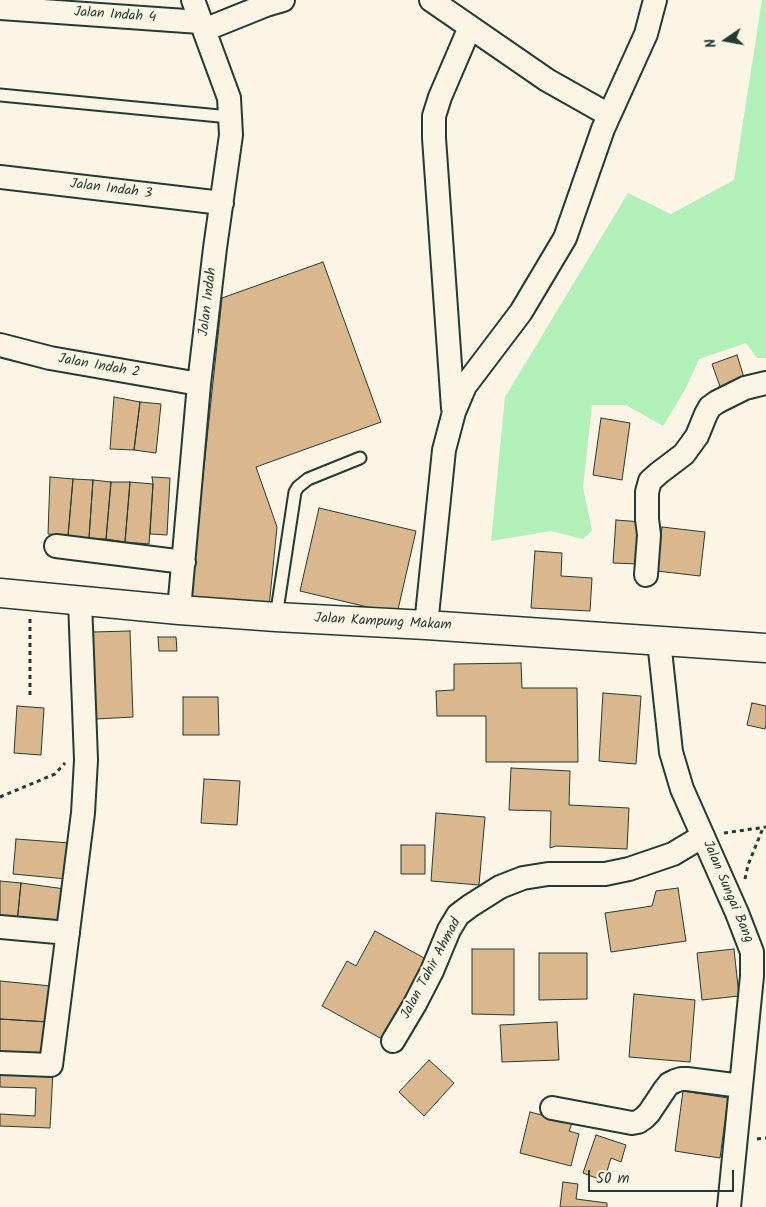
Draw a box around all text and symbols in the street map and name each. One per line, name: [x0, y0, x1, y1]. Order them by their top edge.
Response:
street label: Jalan Indah 4: [73, 5, 157, 27]
north arrow: [701, 15, 751, 65]
text: N: [700, 37, 723, 50]
street label: Jalan Indah 3: [69, 177, 153, 203]
street label: Jalan Indah: [196, 267, 222, 337]
street label: Jalan Indah 2: [57, 352, 141, 382]
street label: Jalan Kampung Makam: [314, 611, 452, 635]
street label: Jalan Sungai Bang: [698, 838, 756, 946]
street label: Jalan Tahir Ahmad: [398, 916, 466, 1022]
scale bar: [591, 1160, 737, 1192]
text: 50 m: [596, 1167, 630, 1191]

